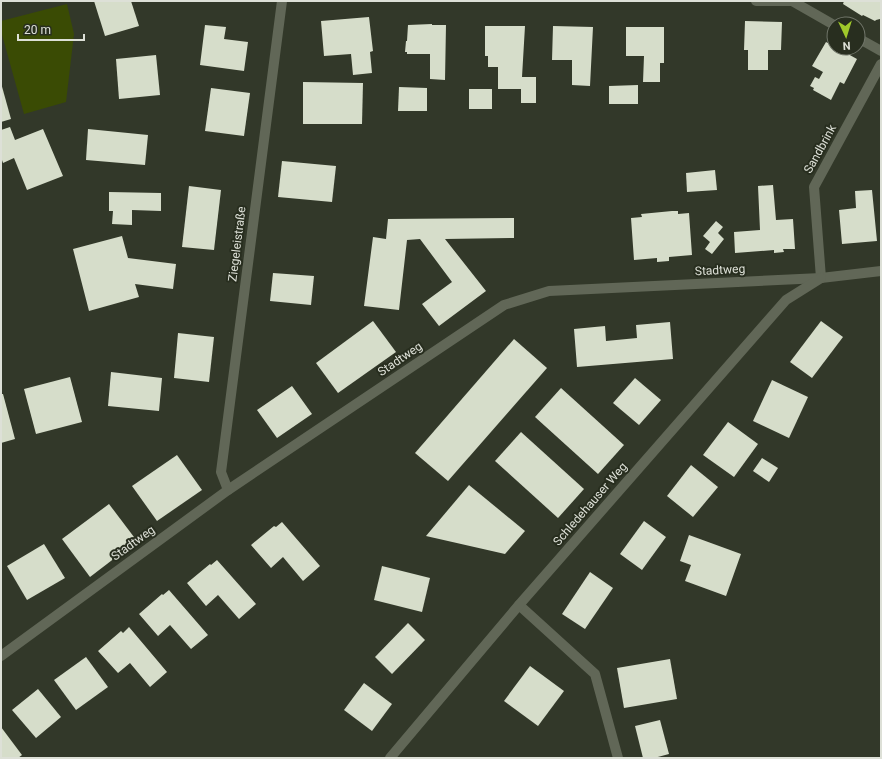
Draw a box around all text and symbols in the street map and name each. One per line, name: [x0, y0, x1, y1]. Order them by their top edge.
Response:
scale bar: [18, 16, 84, 42]
north arrow: [826, 16, 866, 56]
text: 20 m: [24, 23, 51, 37]
text: N: [842, 39, 851, 52]
street label: Sandbrink: [801, 121, 840, 176]
street label: Ziegeleistraße: [225, 206, 249, 282]
street label: Stadtweg: [694, 262, 746, 278]
street label: Stadtweg: [375, 339, 425, 379]
street label: Schledehauser Weg: [550, 460, 630, 548]
street label: Stadtweg: [109, 523, 157, 563]

